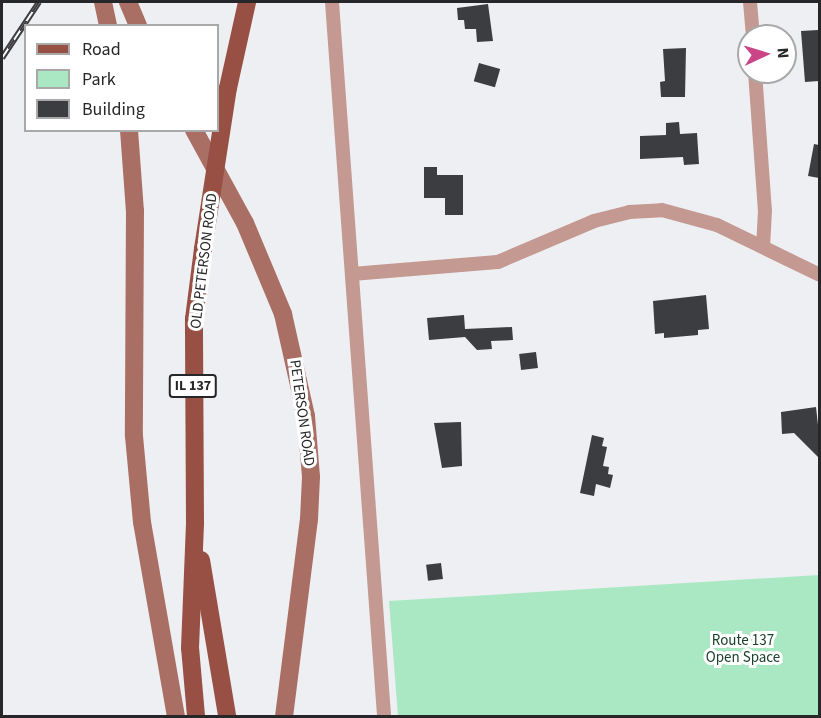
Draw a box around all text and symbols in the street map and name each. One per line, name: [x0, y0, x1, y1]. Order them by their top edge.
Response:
legend: [24, 24, 219, 132]
north arrow: [737, 24, 797, 84]
text: Road: [82, 37, 121, 62]
text: N: [772, 47, 794, 59]
text: Park: [82, 67, 116, 92]
text: Building: [82, 97, 145, 122]
street label: OLD PETERSON ROAD: [187, 192, 221, 330]
street label: PETERSON ROAD: [286, 359, 318, 467]
road number: IL 137: [168, 375, 218, 397]
park label: Route 137 Open Space: [706, 631, 780, 666]

